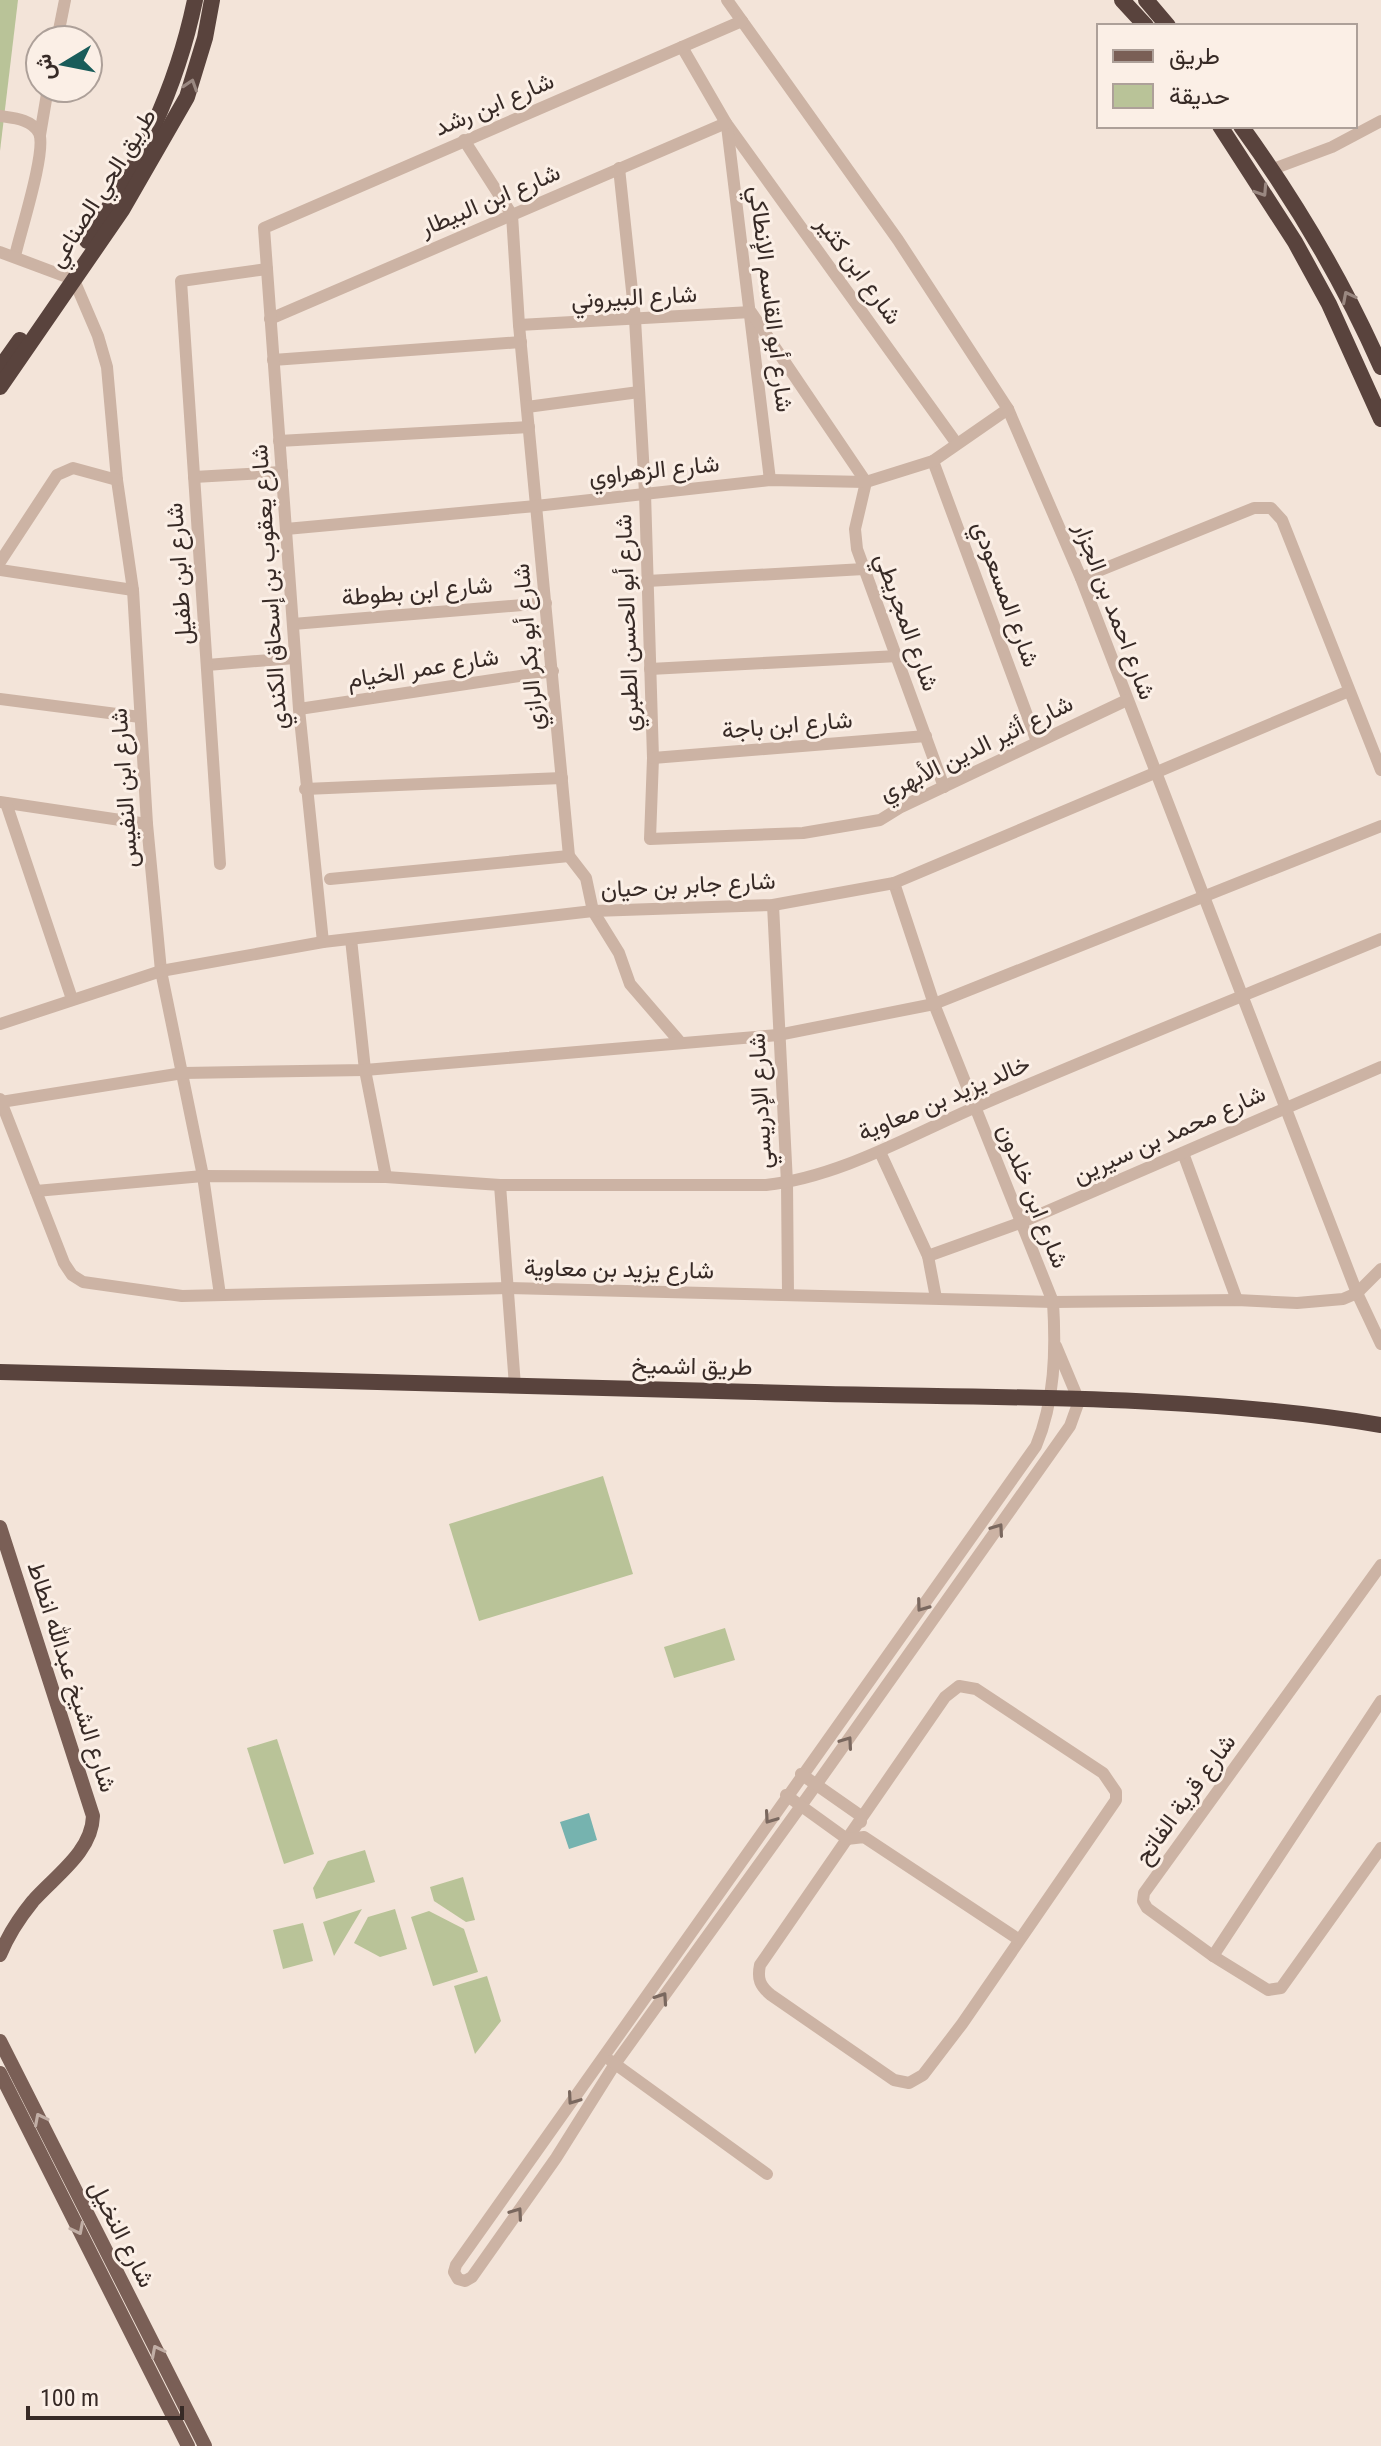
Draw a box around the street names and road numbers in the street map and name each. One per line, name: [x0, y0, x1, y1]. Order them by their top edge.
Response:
street label: شارع ابن رشد: [430, 66, 559, 144]
street label: طريق الحي الصناعي: [42, 103, 166, 275]
street label: شارع ابن البيطار: [415, 158, 565, 244]
street label: شارع أبو القاسم الإنطاكي: [738, 184, 799, 414]
street label: شارع ابن كثير: [808, 209, 908, 331]
street label: شارع البيروني: [570, 280, 698, 319]
street label: شارع يعقوب بن إسحاق الكندي: [245, 443, 298, 731]
street label: شارع الزهراوي: [587, 449, 721, 496]
street label: شارع ابن طفيل: [160, 502, 200, 646]
street label: شارع أبو الحسن الطبري: [609, 514, 650, 732]
street label: شارع المسعودي: [962, 517, 1045, 672]
street label: شارع احمد بن الجزار: [1066, 517, 1162, 704]
street label: شارع المجريطي: [864, 549, 945, 697]
street label: شارع أبو بكر الرازي: [507, 562, 554, 732]
street label: شارع ابن بطوطة: [340, 570, 494, 614]
street label: شارع عمر الخيام: [345, 642, 501, 696]
street label: شارع أثير الدين الأبهري: [875, 689, 1080, 812]
street label: شارع ابن باجة: [720, 705, 854, 747]
street label: شارع ابن النفيس: [104, 707, 146, 869]
street label: شارع جابر بن حيان: [600, 866, 776, 906]
street label: شارع الإدريسي: [742, 1032, 783, 1170]
street label: خالد يزيد بن معاوية: [854, 1049, 1035, 1148]
street label: شارع محمد بن سيرين: [1068, 1079, 1271, 1191]
street label: شارع ابن خلدون: [990, 1120, 1075, 1273]
street label: شارع يزيد بن معاوية: [524, 1253, 714, 1287]
street label: طريق اشميخ: [631, 1351, 753, 1384]
street label: شارع الشيخ عبدالله انطاط: [19, 1558, 122, 1797]
street label: شارع قرية الفاتح: [1128, 1728, 1244, 1871]
street label: شارع النخيل: [81, 2176, 161, 2293]

